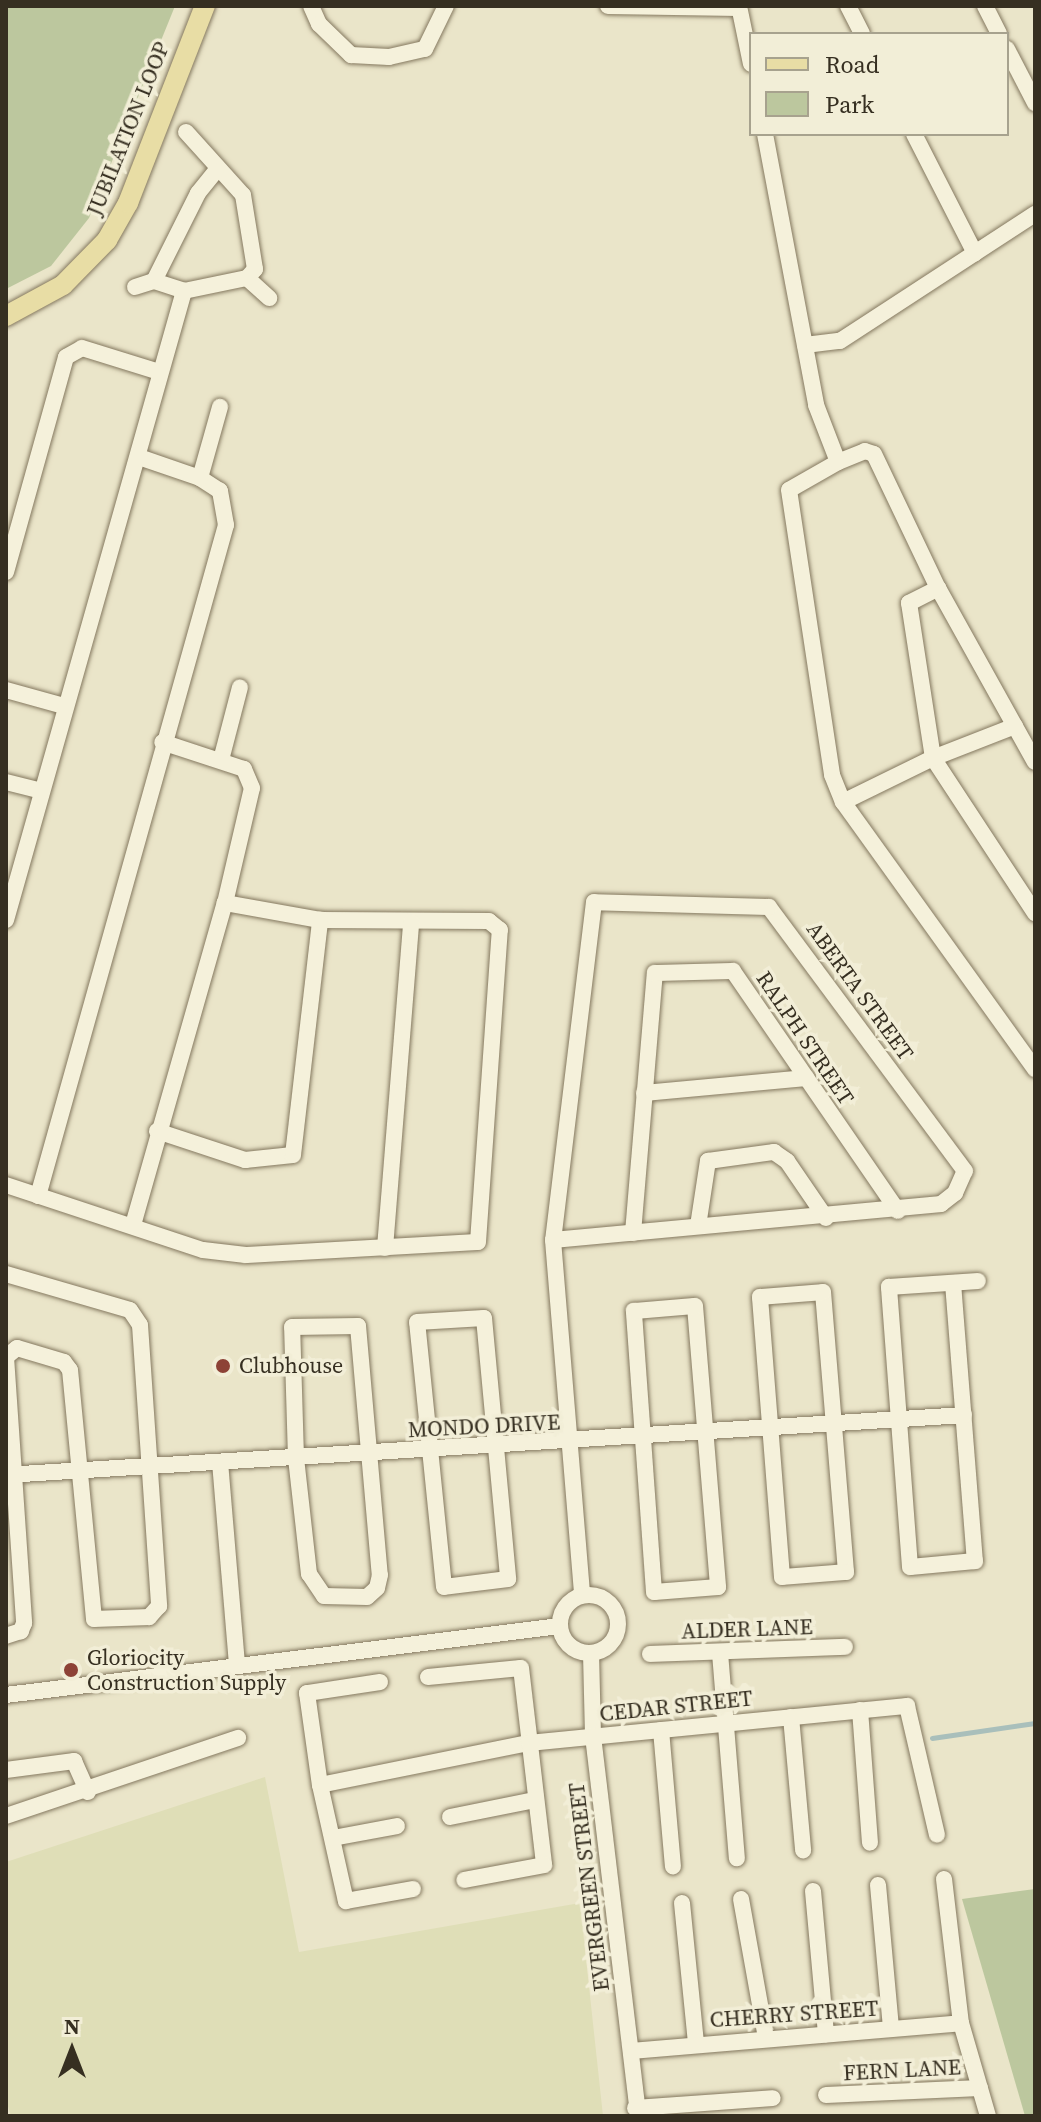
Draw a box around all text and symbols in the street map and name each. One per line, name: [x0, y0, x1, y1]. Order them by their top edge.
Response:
legend: [749, 32, 1009, 136]
street label: JUBILATION LOOP: [81, 38, 175, 220]
text: Road: [825, 48, 879, 81]
text: Park: [825, 88, 874, 121]
street label: ABERTA STREET: [801, 917, 919, 1065]
street label: RALPH STREET: [751, 966, 859, 1110]
place label: Clubhouse: [239, 1353, 343, 1379]
marker: Clubhouse: [214, 1357, 232, 1375]
street label: MONDO DRIVE: [407, 1409, 561, 1443]
street label: ALDER LANE: [681, 1614, 813, 1644]
place label: Gloriocity Construction Supply: [87, 1644, 286, 1696]
marker: Gloriocity Construction Supply: [62, 1661, 80, 1679]
street label: CEDAR STREET: [598, 1685, 754, 1727]
street label: EVERGREEN STREET: [563, 1781, 615, 1993]
street label: CHERRY STREET: [709, 1995, 879, 2033]
north arrow: [32, 2010, 112, 2090]
text: N: [64, 2011, 80, 2041]
street label: FERN LANE: [842, 2054, 962, 2086]

